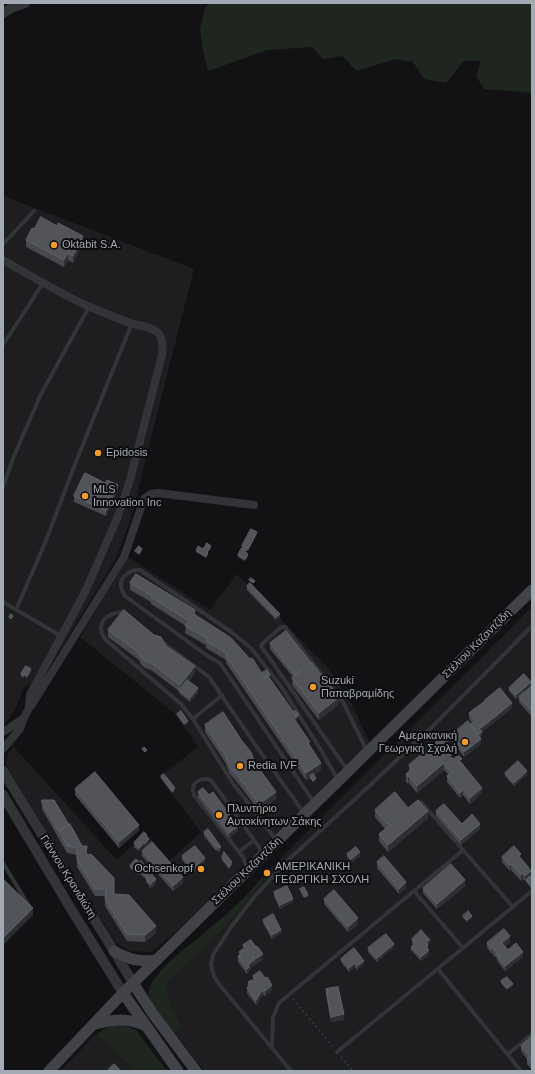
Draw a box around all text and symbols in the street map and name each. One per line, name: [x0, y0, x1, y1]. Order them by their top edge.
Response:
place label: Oktabit S.A.: [62, 238, 121, 252]
marker: Oktabit S.A.: [49, 240, 59, 250]
place label: Epidosis: [106, 446, 148, 460]
marker: Epidosis: [93, 448, 103, 458]
place label: MLS Innovation Inc: [93, 483, 161, 509]
marker: MLS Innovation Inc: [80, 491, 90, 501]
street label: Στέλιου Καζαντζίδη: [440, 607, 514, 681]
place label: Suzuki Παπαβραμίδης: [321, 674, 394, 700]
marker: Suzuki Παπαβραμίδης: [308, 682, 318, 692]
place label: Αμερικανική Γεωργική Σχολή: [379, 729, 457, 755]
marker: Αμερικανική Γεωργική Σχολή: [460, 737, 470, 747]
place label: Redia IVF: [248, 759, 297, 773]
marker: Redia IVF: [235, 761, 245, 771]
place label: Πλυντήριο Αυτοκίνητων Σάκης: [227, 802, 322, 828]
marker: Πλυντήριο Αυτοκίνητων Σάκης: [214, 810, 224, 820]
street label: Γιάννου Κρανιδιώτη: [37, 833, 99, 921]
street label: Στέλιου Καζαντζίδη: [209, 834, 285, 908]
place label: ΑΜΕΡΙΚΑΝΙΚΗ ΓΕΩΡΓΙΚΗ ΣΧΟΛΗ: [275, 860, 369, 886]
place label: Ochsenkopf: [134, 862, 193, 876]
marker: Ochsenkopf: [196, 864, 206, 874]
marker: ΑΜΕΡΙΚΑΝΙΚΗ ΓΕΩΡΓΙΚΗ ΣΧΟΛΗ: [262, 868, 272, 878]

